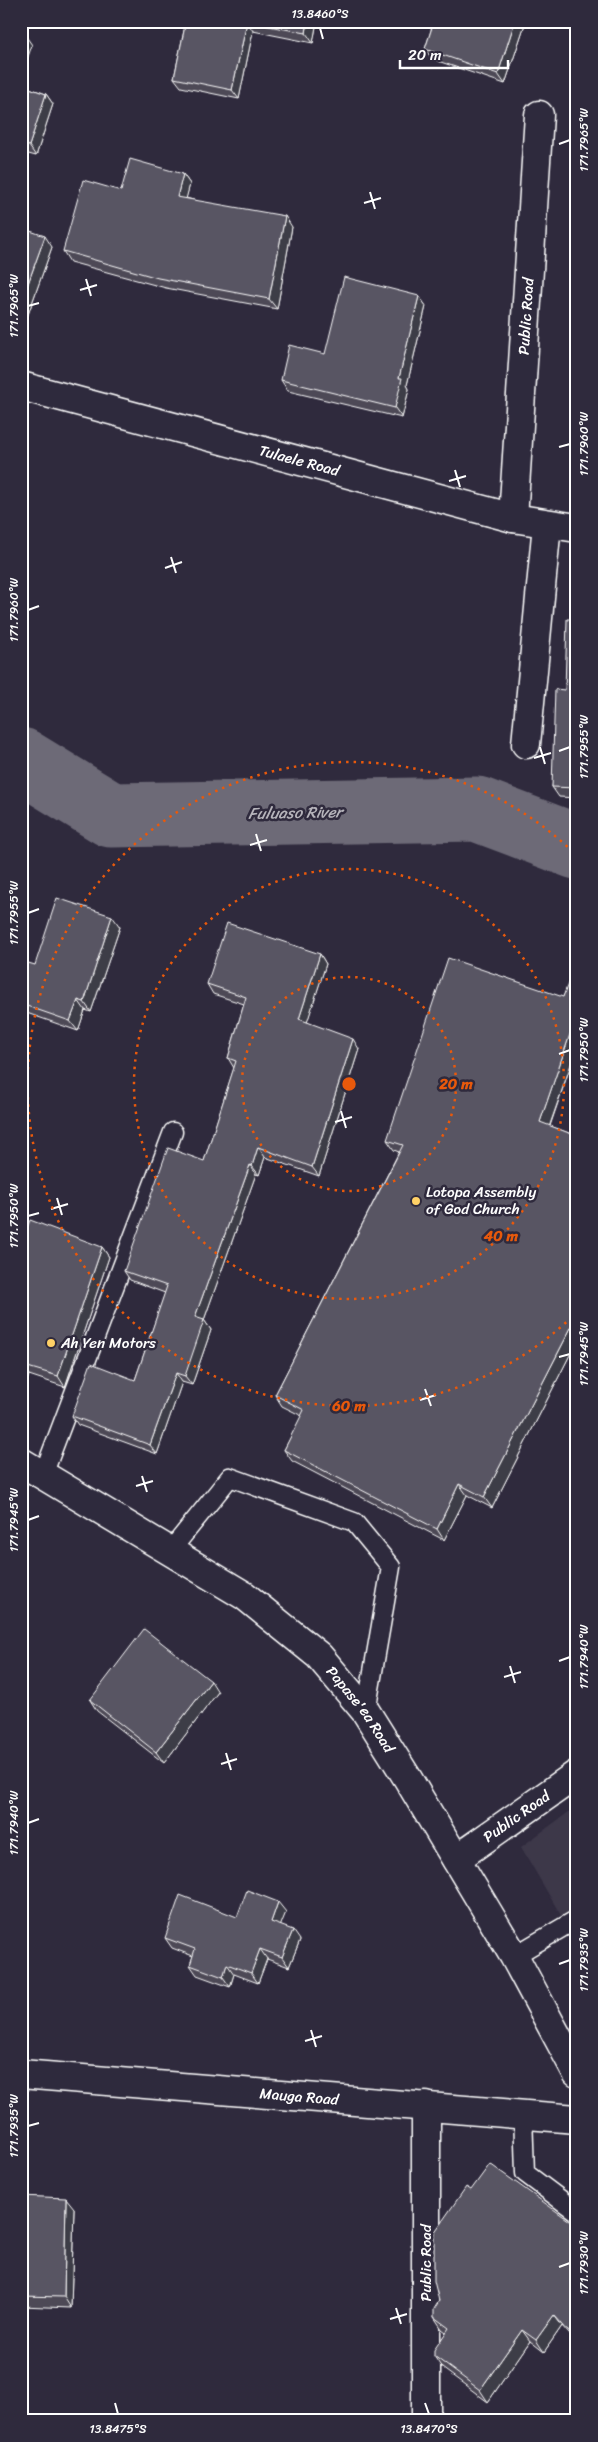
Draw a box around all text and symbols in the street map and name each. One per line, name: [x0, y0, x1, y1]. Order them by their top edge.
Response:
text: 13.8460°S: [291, 3, 349, 25]
scale bar: [400, 38, 508, 70]
text: 20 m: [408, 42, 442, 68]
text: 171.7965°W: [573, 107, 595, 172]
text: 171.7965°W: [3, 273, 25, 338]
street label: Public Road: [511, 276, 542, 356]
text: 171.7960°W: [573, 411, 595, 476]
street label: Tulaele Road: [256, 437, 343, 484]
text: 171.7960°W: [3, 577, 25, 642]
text: 171.7955°W: [573, 714, 595, 779]
water label: Fuluaso River: [248, 797, 346, 828]
text: 171.7955°W: [3, 880, 25, 945]
text: 171.7950°W: [573, 1017, 595, 1082]
text: 20 m: [438, 1071, 473, 1097]
centre of rings: [340, 1075, 358, 1093]
place label: Lotopa Assembly of God Church: [426, 1179, 536, 1222]
text: 171.7950°W: [3, 1183, 25, 1248]
marker: Lotopa Assembly of God Church: [410, 1195, 422, 1207]
text: 40 m: [483, 1223, 519, 1249]
text: 171.7945°W: [573, 1321, 595, 1386]
place label: Ah Yen Motors: [60, 1330, 156, 1356]
marker: Ah Yen Motors: [45, 1337, 57, 1349]
text: 60 m: [331, 1393, 366, 1419]
text: 171.7945°W: [3, 1487, 25, 1552]
text: 171.7940°W: [573, 1624, 595, 1689]
street label: Papase'ea Road: [319, 1660, 402, 1759]
street label: Public Road: [477, 1783, 557, 1849]
text: 171.7940°W: [3, 1790, 25, 1855]
text: 171.7935°W: [573, 1928, 595, 1992]
street label: Mauga Road: [259, 2080, 341, 2113]
text: 171.7935°W: [3, 2094, 25, 2158]
street label: Public Road: [413, 2223, 439, 2302]
text: 171.7930°W: [573, 2230, 595, 2295]
text: 13.8475°S: [90, 2418, 147, 2440]
text: 13.8470°S: [400, 2418, 458, 2440]

